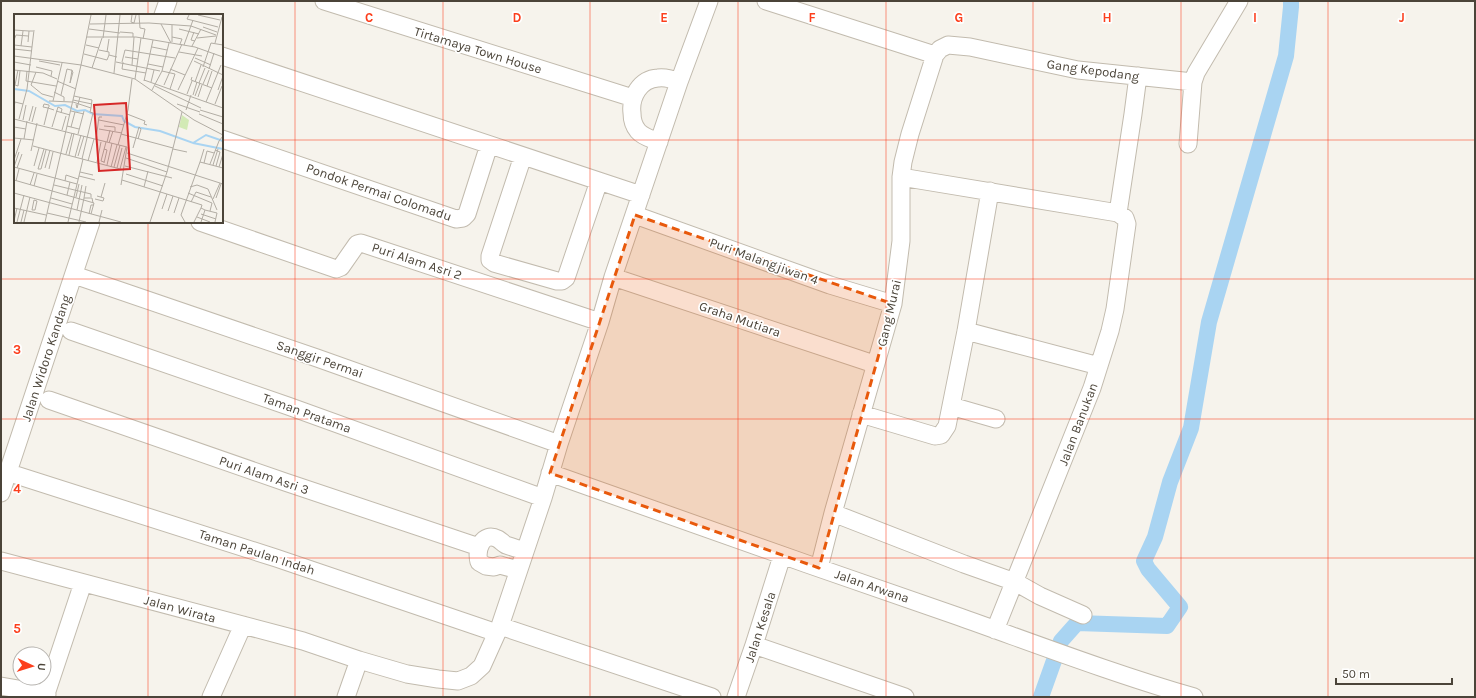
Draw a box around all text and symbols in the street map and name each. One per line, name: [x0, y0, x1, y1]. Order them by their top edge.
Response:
text: C: [365, 10, 373, 25]
text: D: [513, 10, 522, 25]
text: E: [660, 10, 668, 25]
text: F: [808, 10, 816, 25]
text: G: [955, 10, 963, 25]
text: H: [1102, 10, 1112, 25]
text: I: [1253, 10, 1257, 25]
text: J: [1399, 10, 1405, 25]
inset map: [14, 14, 223, 223]
street label: Tirtamaya Town House: [412, 23, 544, 77]
street label: Gang Kepodang: [1046, 56, 1141, 84]
street label: Pondok Permai Colomadu: [304, 160, 454, 224]
street label: Puri Malangjiwan 4: [708, 234, 820, 288]
street label: Puri Alam Asri 2: [370, 239, 464, 283]
street label: Gang Murai: [874, 278, 904, 348]
street label: Jalan Widoro Kandang: [18, 292, 74, 423]
street label: Graha Mutiara: [697, 298, 783, 340]
street label: Sanggir Permai: [275, 337, 365, 381]
text: 3: [13, 342, 21, 357]
street label: Jalan Banukan: [1055, 381, 1101, 467]
street label: Taman Pratama: [261, 390, 353, 436]
street label: Puri Alam Asri 3: [217, 453, 311, 497]
text: 4: [13, 481, 21, 496]
street label: Taman Paulan Indah: [197, 526, 317, 578]
street label: Jalan Arwana: [833, 566, 911, 606]
street label: Jalan Kesala: [742, 590, 778, 664]
street label: Jalan Wirata: [143, 592, 217, 626]
text: 5: [13, 621, 21, 636]
north arrow: [12, 646, 52, 686]
scale bar: [1336, 660, 1452, 686]
text: U: [35, 662, 48, 671]
text: 50 m: [1342, 667, 1370, 681]

